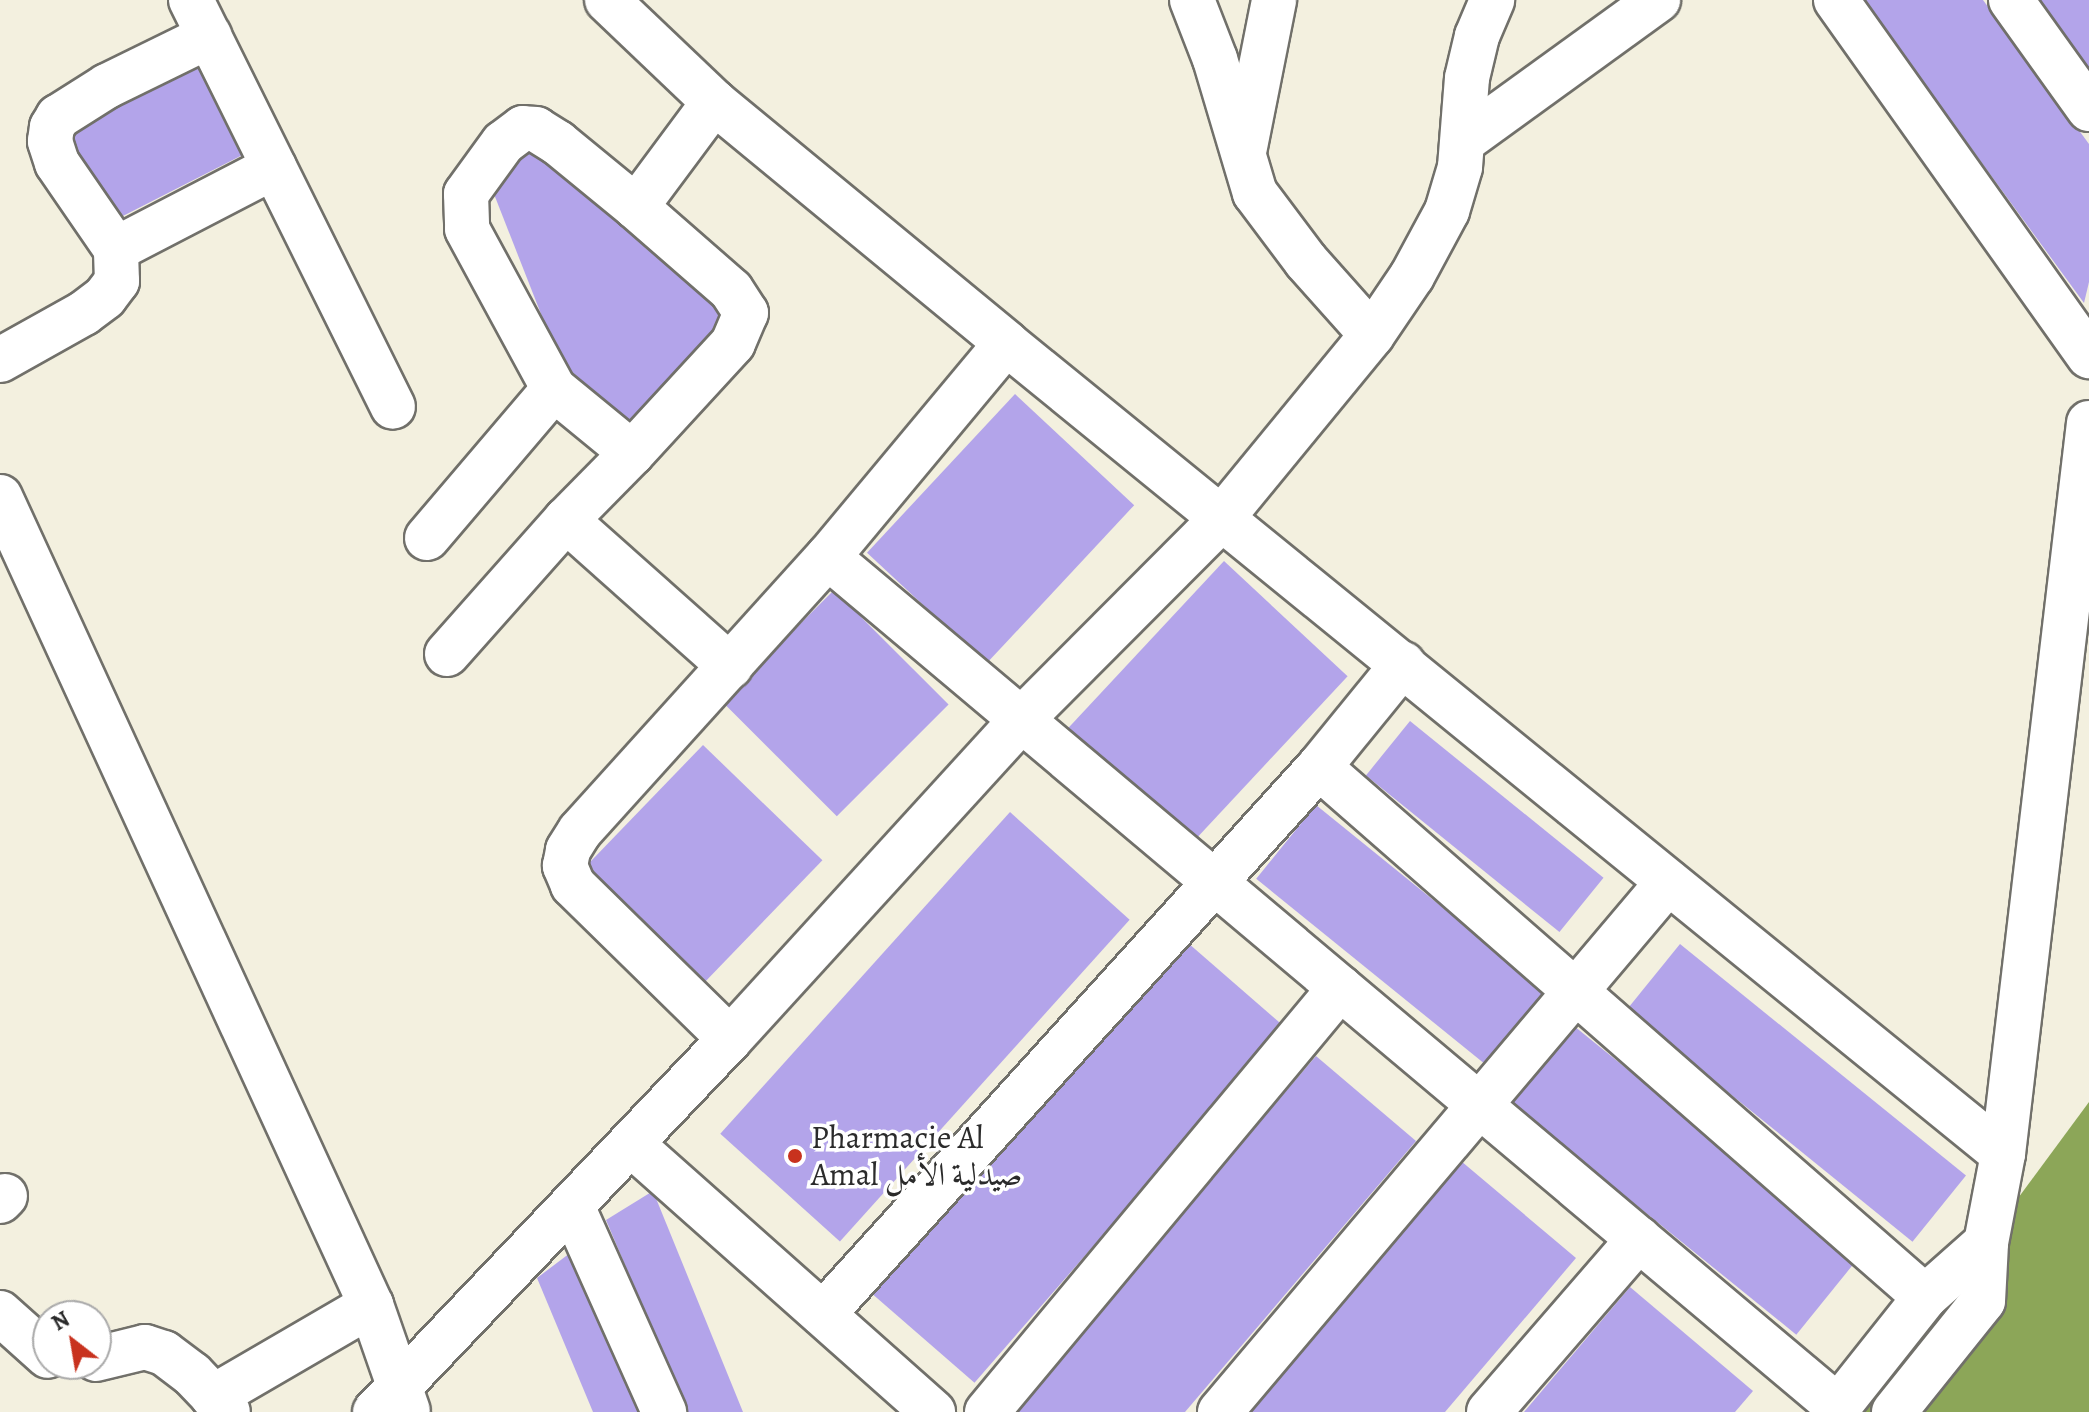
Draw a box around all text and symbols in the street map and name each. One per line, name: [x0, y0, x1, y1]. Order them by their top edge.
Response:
place label: Pharmacie Al Amal صيدلية الأمل: [811, 1119, 1022, 1194]
marker: Pharmacie Al Amal صيدلية الأمل: [786, 1147, 804, 1165]
north arrow: [32, 1300, 112, 1380]
text: N: [46, 1304, 75, 1338]

